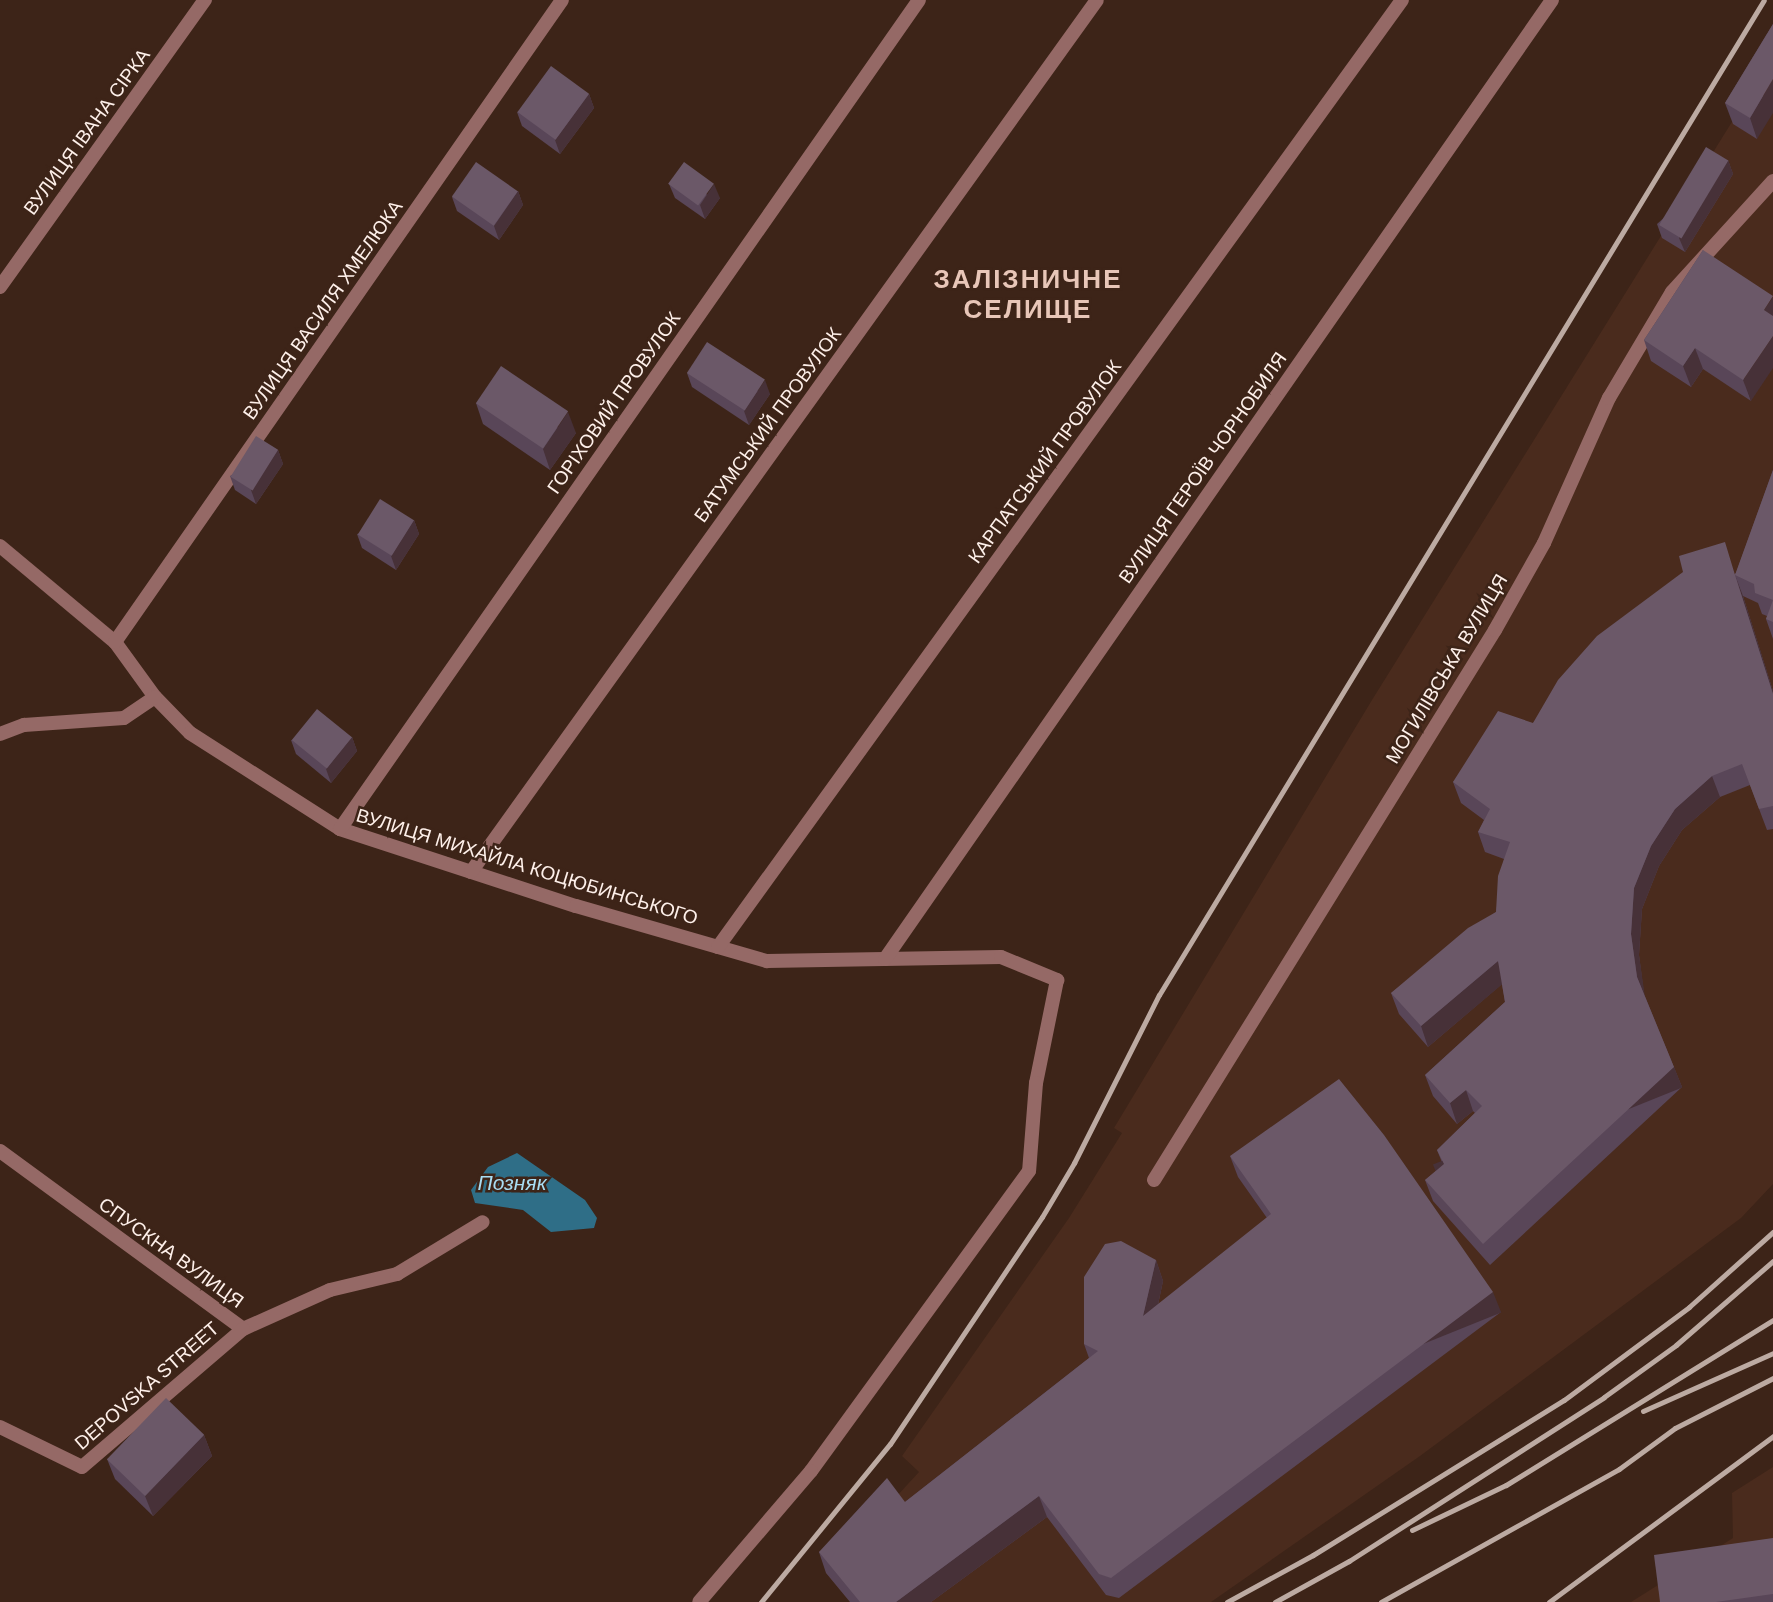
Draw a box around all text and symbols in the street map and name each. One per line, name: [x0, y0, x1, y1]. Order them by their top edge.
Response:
street label: ВУЛИЦЯ ІВАНА СІРКА: [19, 45, 155, 219]
street label: ВУЛИЦЯ ВАСИЛЯ ХМЕЛЮКА: [238, 196, 408, 424]
district label: ЗАЛІЗНИЧНЕ СЕЛИЩЕ: [935, 264, 1121, 326]
street label: ГОРІХОВИЙ ПРОВУЛОК: [543, 308, 685, 498]
street label: БАТУМСЬКИЙ ПРОВУЛОК: [690, 323, 846, 527]
street label: ВУЛИЦЯ ГЕРОЇВ ЧОРНОБИЛЯ: [1114, 348, 1292, 588]
street label: КАРПАТСЬКИЙ ПРОВУЛОК: [964, 356, 1126, 568]
street label: МОГИЛІВСЬКА ВУЛИЦЯ: [1381, 570, 1513, 768]
street label: ВУЛИЦЯ МИХАЙЛА КОЦЮБИНСЬКОГО: [353, 804, 701, 930]
water label: Позняк: [477, 1170, 547, 1196]
street label: СПУСКНА ВУЛИЦЯ: [94, 1193, 248, 1313]
street label: DEPOVSKA STREET: [70, 1317, 224, 1455]

